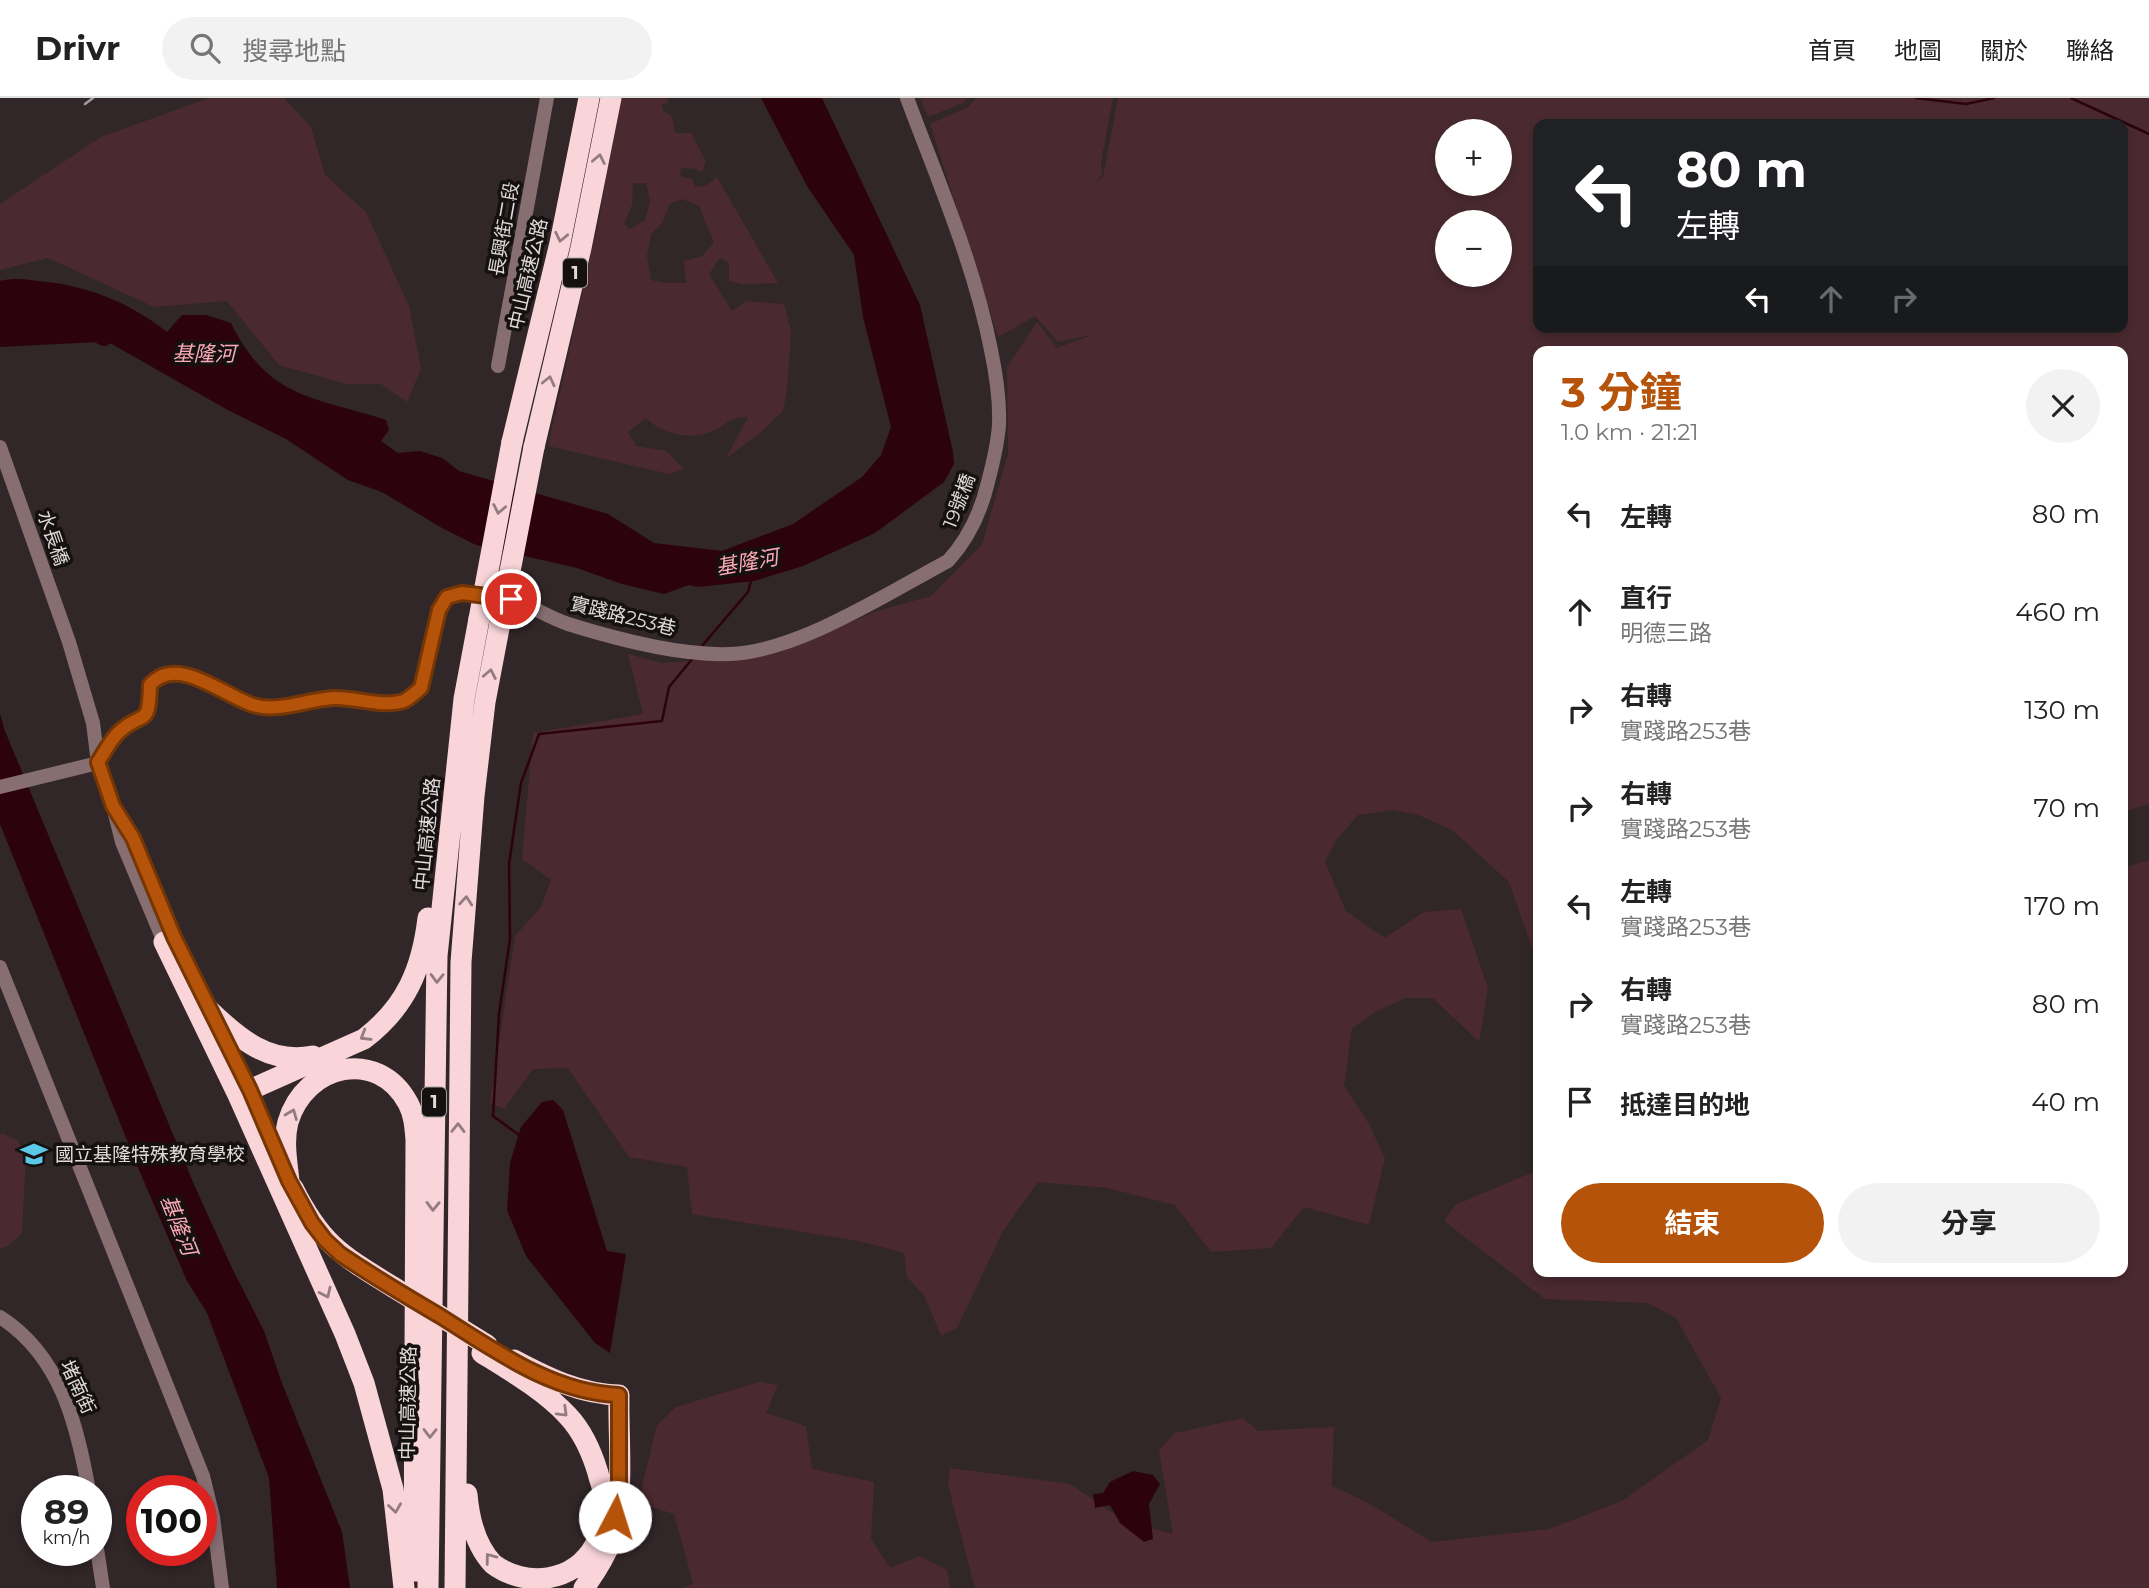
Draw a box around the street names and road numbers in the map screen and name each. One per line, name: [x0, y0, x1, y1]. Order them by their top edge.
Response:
street label: 長興街二段: [484, 180, 524, 278]
street label: 中山高速公路: [504, 216, 552, 332]
road number: 1: [563, 258, 587, 288]
street label: 19號橋: [938, 471, 980, 531]
street label: 水長橋: [33, 507, 73, 569]
street label: 實踐路253巷: [568, 592, 678, 640]
street label: 中山高速公路: [410, 776, 444, 892]
road number: 1: [422, 1087, 446, 1116]
street label: 中山高速公路: [396, 1346, 420, 1460]
street label: 堵南街: [56, 1356, 100, 1418]

